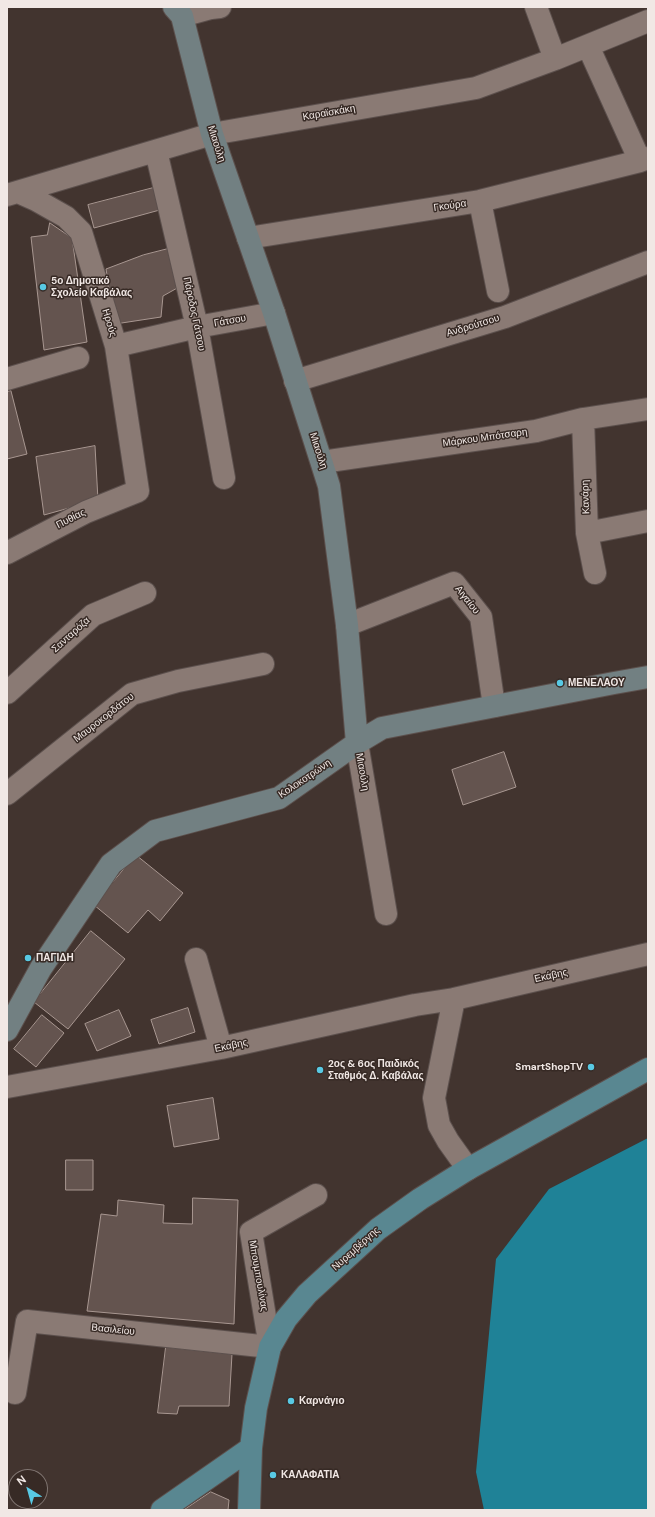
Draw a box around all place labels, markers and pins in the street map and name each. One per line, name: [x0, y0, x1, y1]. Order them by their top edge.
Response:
place label: 5ο Δημοτικό Σχολείο Καβάλας: [51, 275, 132, 298]
marker: 5ο Δημοτικό Σχολείο Καβάλας: [38, 282, 48, 292]
place label: ΜΕΝΕΛΑΟΥ: [568, 677, 625, 689]
marker: ΜΕΝΕΛΑΟΥ: [555, 678, 565, 688]
place label: ΠΑΓΙΔΗ: [36, 952, 74, 964]
marker: ΠΑΓΙΔΗ: [23, 953, 33, 963]
place label: 2ος & 6ος Παιδικός Σταθμός Δ. Καβάλας: [328, 1058, 424, 1082]
place label: SmartShopTV: [515, 1061, 583, 1073]
marker: SmartShopTV: [586, 1062, 596, 1072]
marker: 2ος & 6ος Παιδικός Σταθμός Δ. Καβάλας: [315, 1065, 325, 1075]
place label: Καρνάγιο: [299, 1395, 344, 1407]
marker: Καρνάγιο: [286, 1396, 296, 1406]
place label: ΚΑΛΑΦΑΤΙΑ: [281, 1469, 340, 1481]
marker: ΚΑΛΑΦΑΤΙΑ: [268, 1470, 278, 1480]

